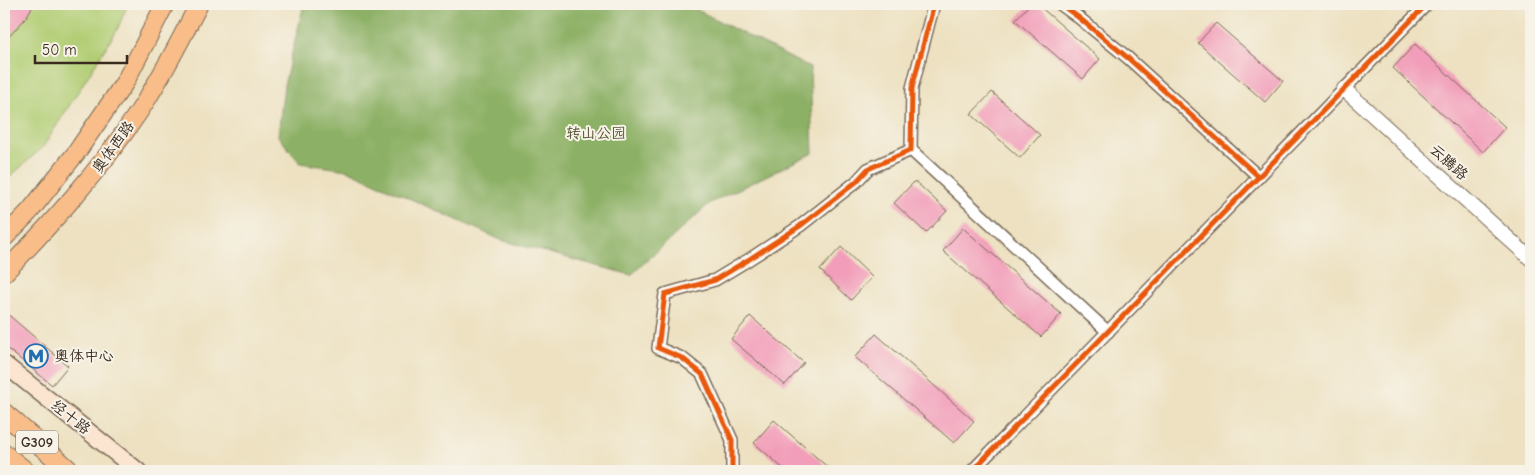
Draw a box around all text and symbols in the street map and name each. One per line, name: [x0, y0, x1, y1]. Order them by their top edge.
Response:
scale bar: [35, 32, 128, 64]
text: 50 m: [42, 41, 77, 59]
street label: 奥体西路: [88, 117, 138, 177]
park label: 转山公园: [566, 124, 626, 142]
street label: 云腾路: [1426, 140, 1472, 184]
metro station icon: 奥体中心: [23, 343, 49, 369]
place label: 奥体中心: [54, 347, 114, 365]
street label: 经十路: [48, 396, 94, 438]
road number: G309: [16, 431, 58, 454]

